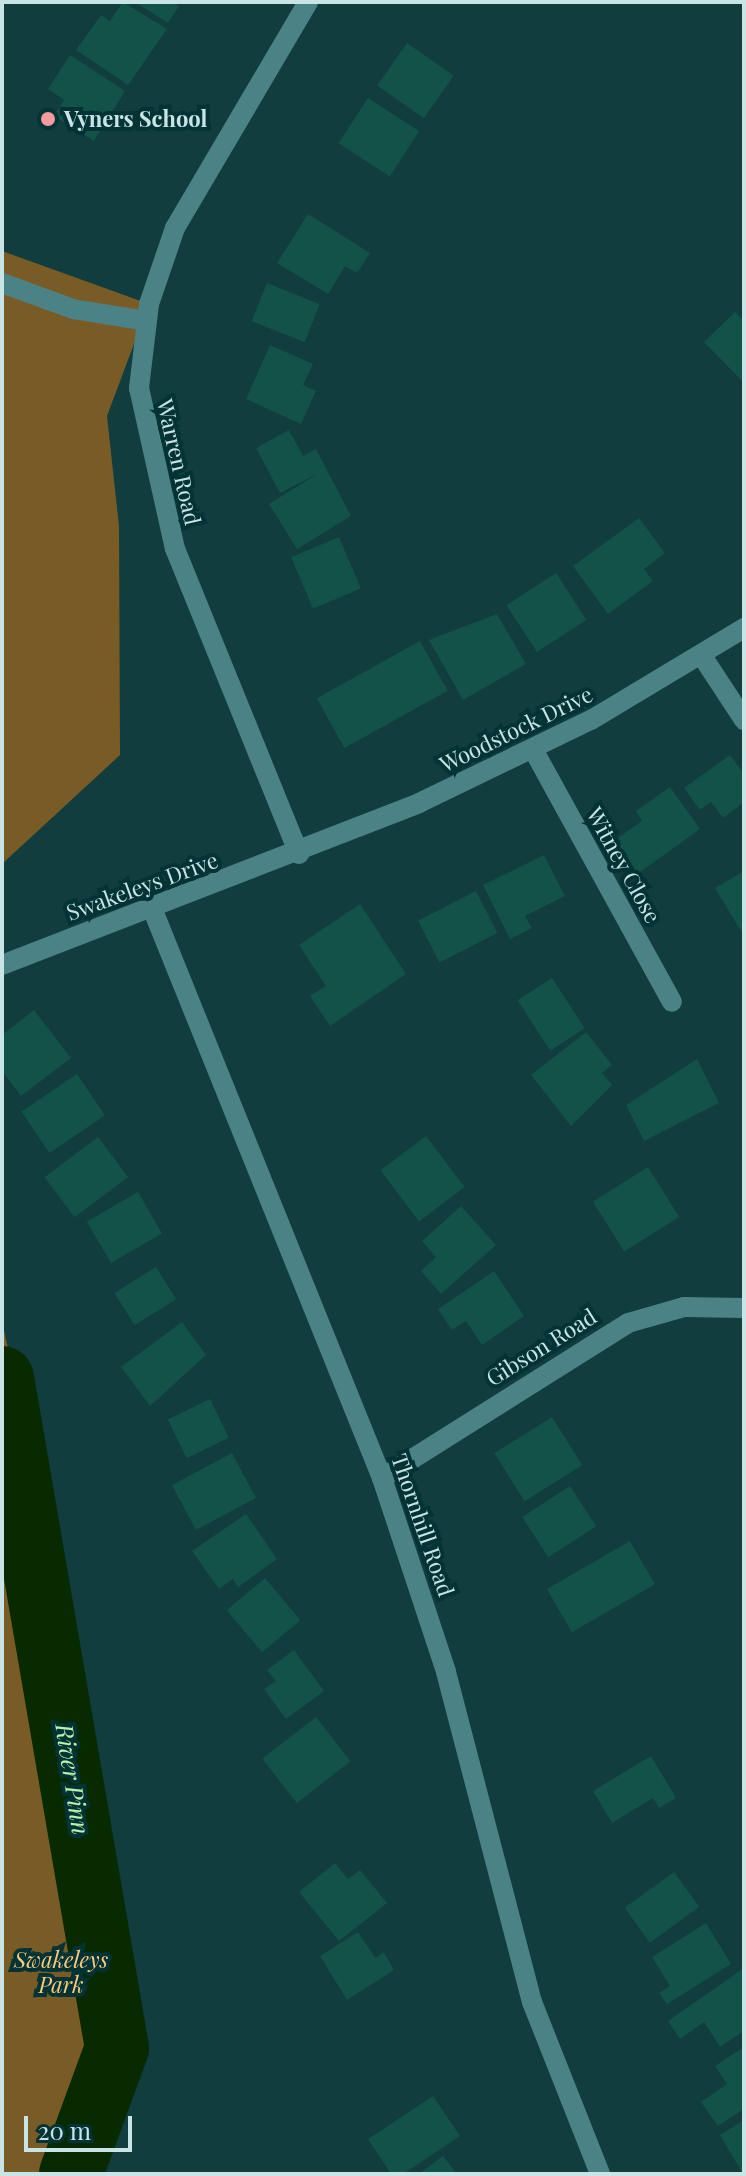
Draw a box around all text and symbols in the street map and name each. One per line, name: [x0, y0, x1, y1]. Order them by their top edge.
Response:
place label: Vyners School: [64, 106, 207, 132]
marker: Vyners School: [39, 110, 57, 128]
street label: Warren Road: [152, 396, 206, 528]
street label: Woodstock Drive: [435, 681, 597, 777]
street label: Witney Close: [581, 802, 667, 928]
street label: Swakeleys Drive: [63, 846, 221, 926]
street label: Gibson Road: [481, 1303, 601, 1391]
street label: Thornhill Road: [386, 1450, 460, 1600]
water label: River Pinn: [50, 1722, 96, 1836]
park label: Swakeleys Park: [14, 1946, 108, 1998]
scale bar: [28, 2100, 136, 2150]
text: 20 m: [38, 2114, 91, 2146]

